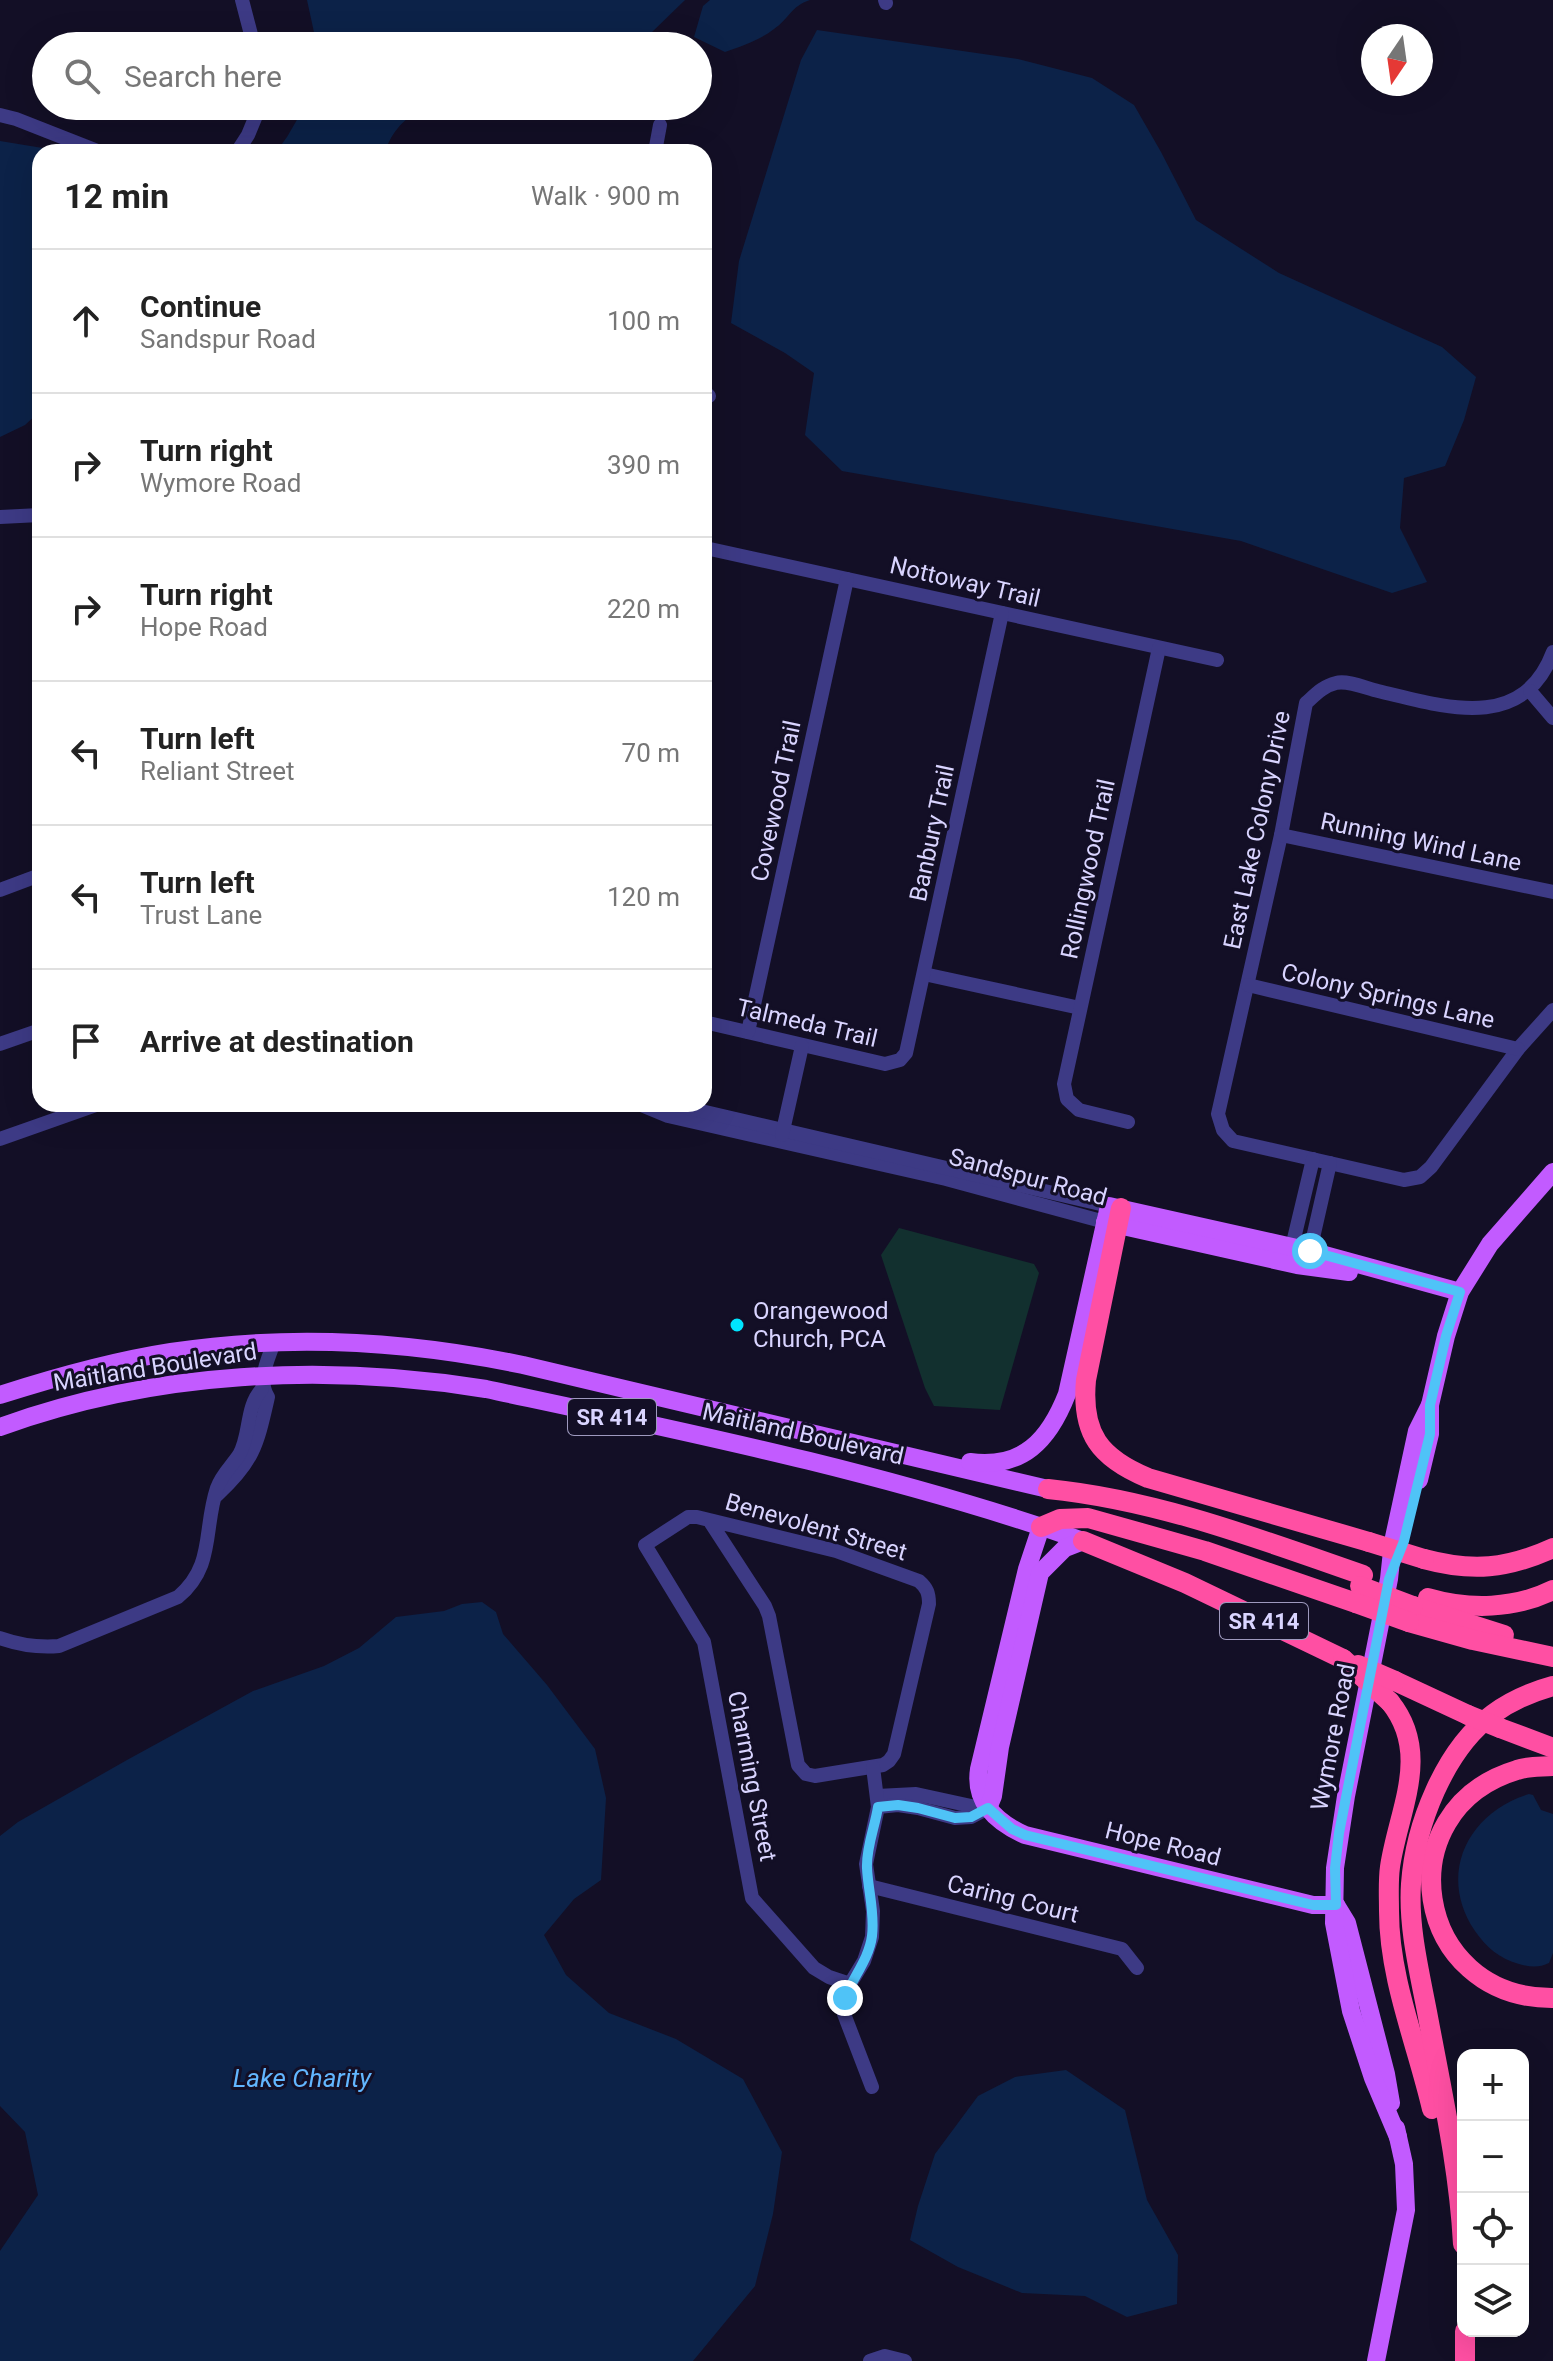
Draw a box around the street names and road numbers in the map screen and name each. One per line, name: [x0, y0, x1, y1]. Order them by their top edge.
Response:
street label: Nottoway Trail: [887, 551, 1043, 613]
street label: East Lake Colony Drive: [1218, 708, 1296, 952]
street label: Covewood Trail: [745, 718, 807, 884]
street label: Banbury Trail: [904, 762, 960, 904]
street label: Rollingwood Trail: [1055, 777, 1121, 961]
street label: Running Wind Lane: [1318, 807, 1524, 877]
street label: Colony Springs Lane: [1279, 958, 1497, 1034]
street label: Talmeda Trail: [734, 993, 880, 1053]
street label: Sandspur Road: [946, 1142, 1110, 1212]
street label: Maitland Boulevard: [51, 1337, 259, 1397]
street label: Maitland Boulevard: [700, 1397, 906, 1471]
road number: SR 414: [568, 1399, 656, 1435]
street label: Benevolent Street: [722, 1488, 910, 1566]
road number: SR 414: [1220, 1603, 1308, 1639]
street label: Wymore Road: [1305, 1661, 1361, 1813]
street label: Charming Street: [722, 1688, 782, 1864]
street label: Hope Road: [1102, 1816, 1224, 1872]
street label: Caring Court: [944, 1869, 1082, 1929]

